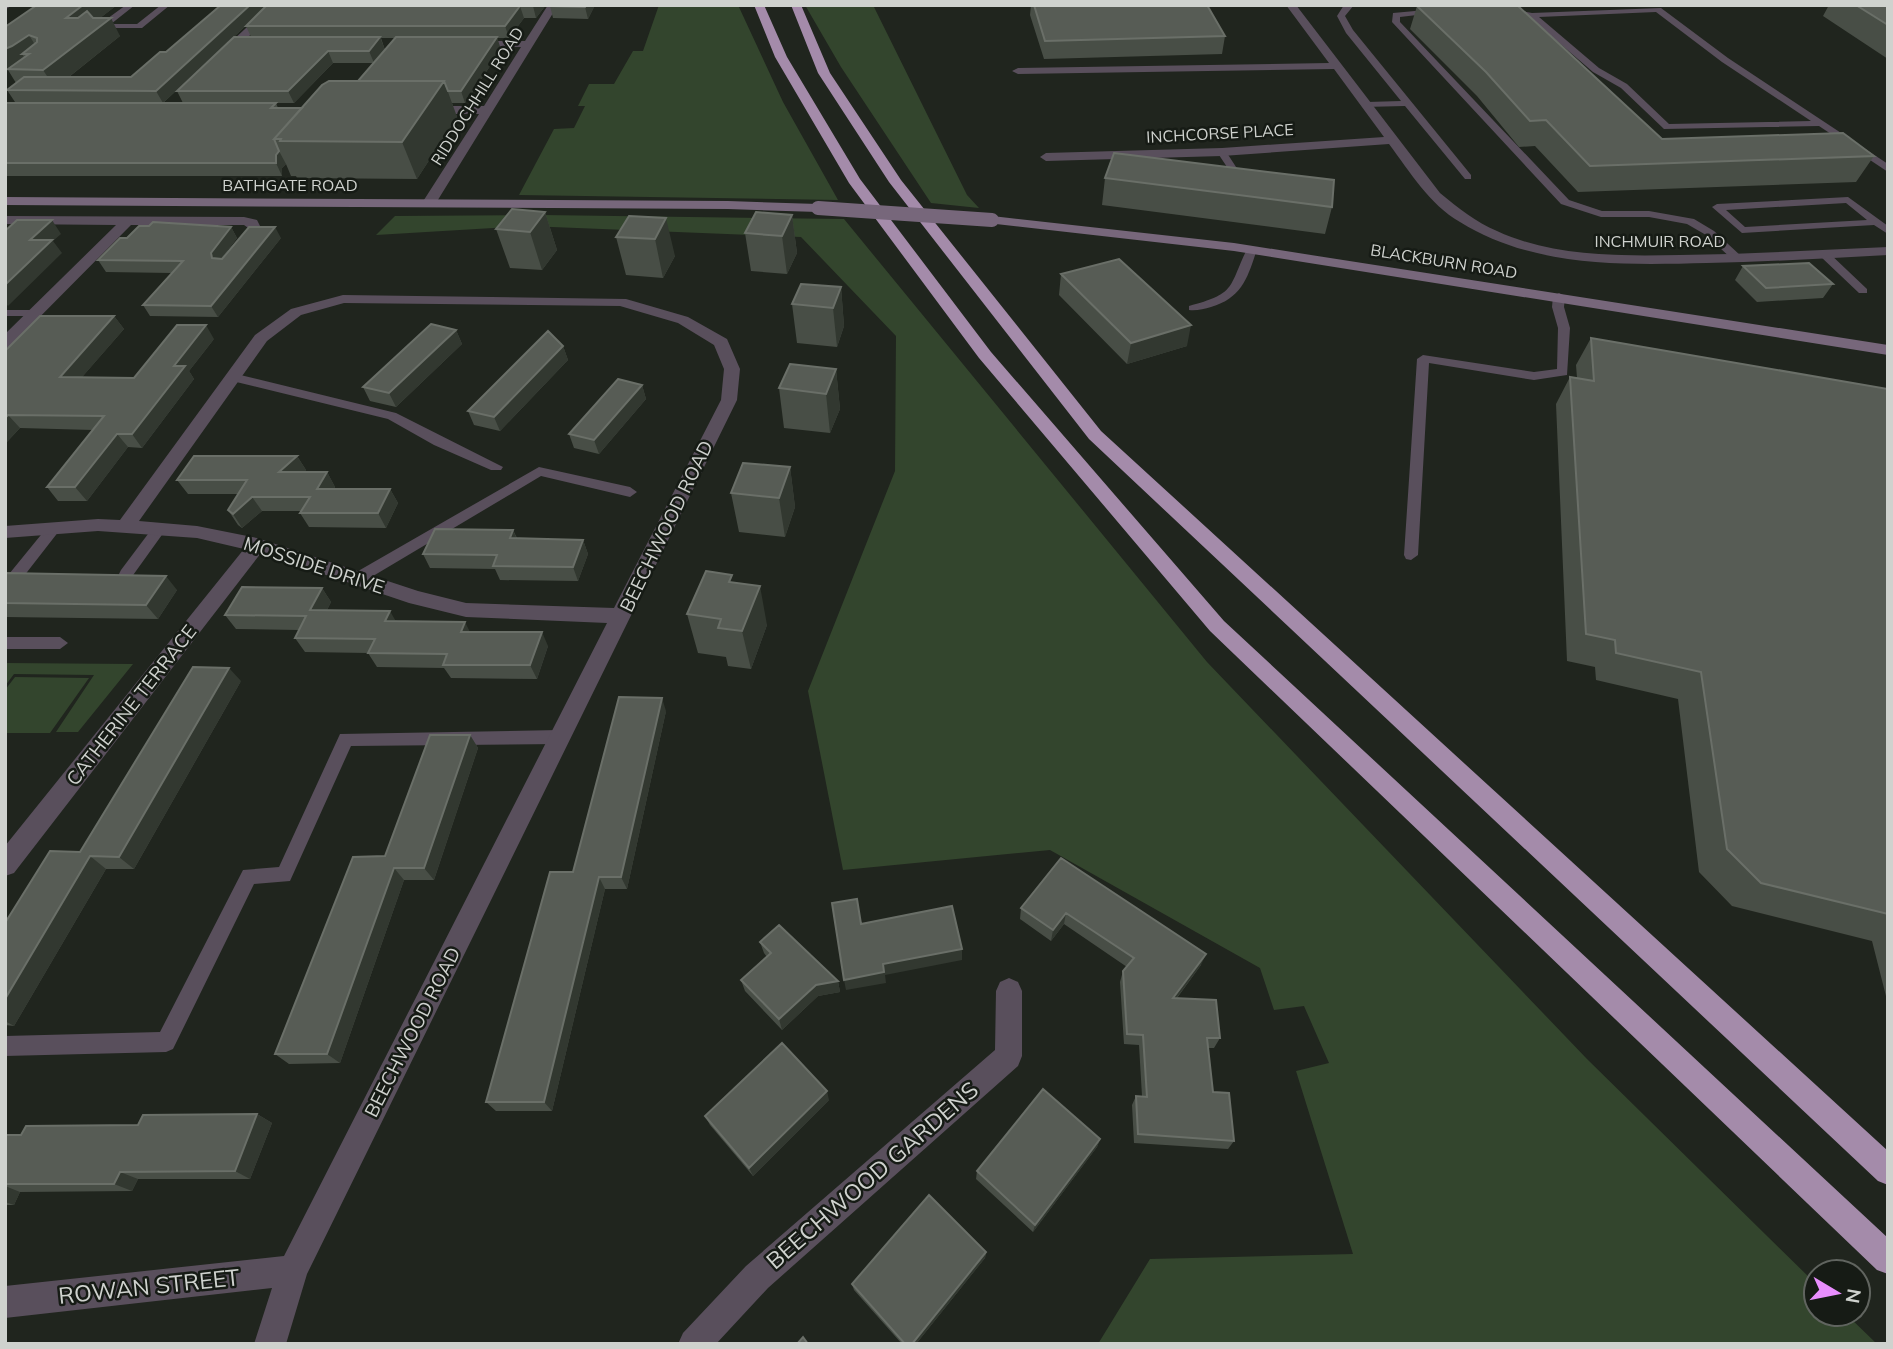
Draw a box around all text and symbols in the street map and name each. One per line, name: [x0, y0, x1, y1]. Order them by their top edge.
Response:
street label: RIDDOCHHILL ROAD: [426, 23, 528, 169]
street label: INCHCORSE PLACE: [1146, 119, 1294, 147]
street label: BATHGATE ROAD: [222, 175, 358, 195]
street label: INCHMUIR ROAD: [1595, 231, 1725, 251]
street label: BLACKBURN ROAD: [1369, 240, 1519, 282]
street label: BEECHWOOD ROAD: [614, 436, 718, 616]
street label: MOSSIDE DRIVE: [241, 531, 387, 599]
street label: CATHERINE TERRACE: [61, 620, 201, 790]
street label: BEECHWOOD ROAD: [359, 943, 465, 1121]
street label: BEECHWOOD GARDENS: [760, 1075, 984, 1275]
north arrow: [1802, 1258, 1872, 1328]
street label: ROWAN STREET: [57, 1262, 241, 1310]
text: N: [1841, 1287, 1867, 1305]

